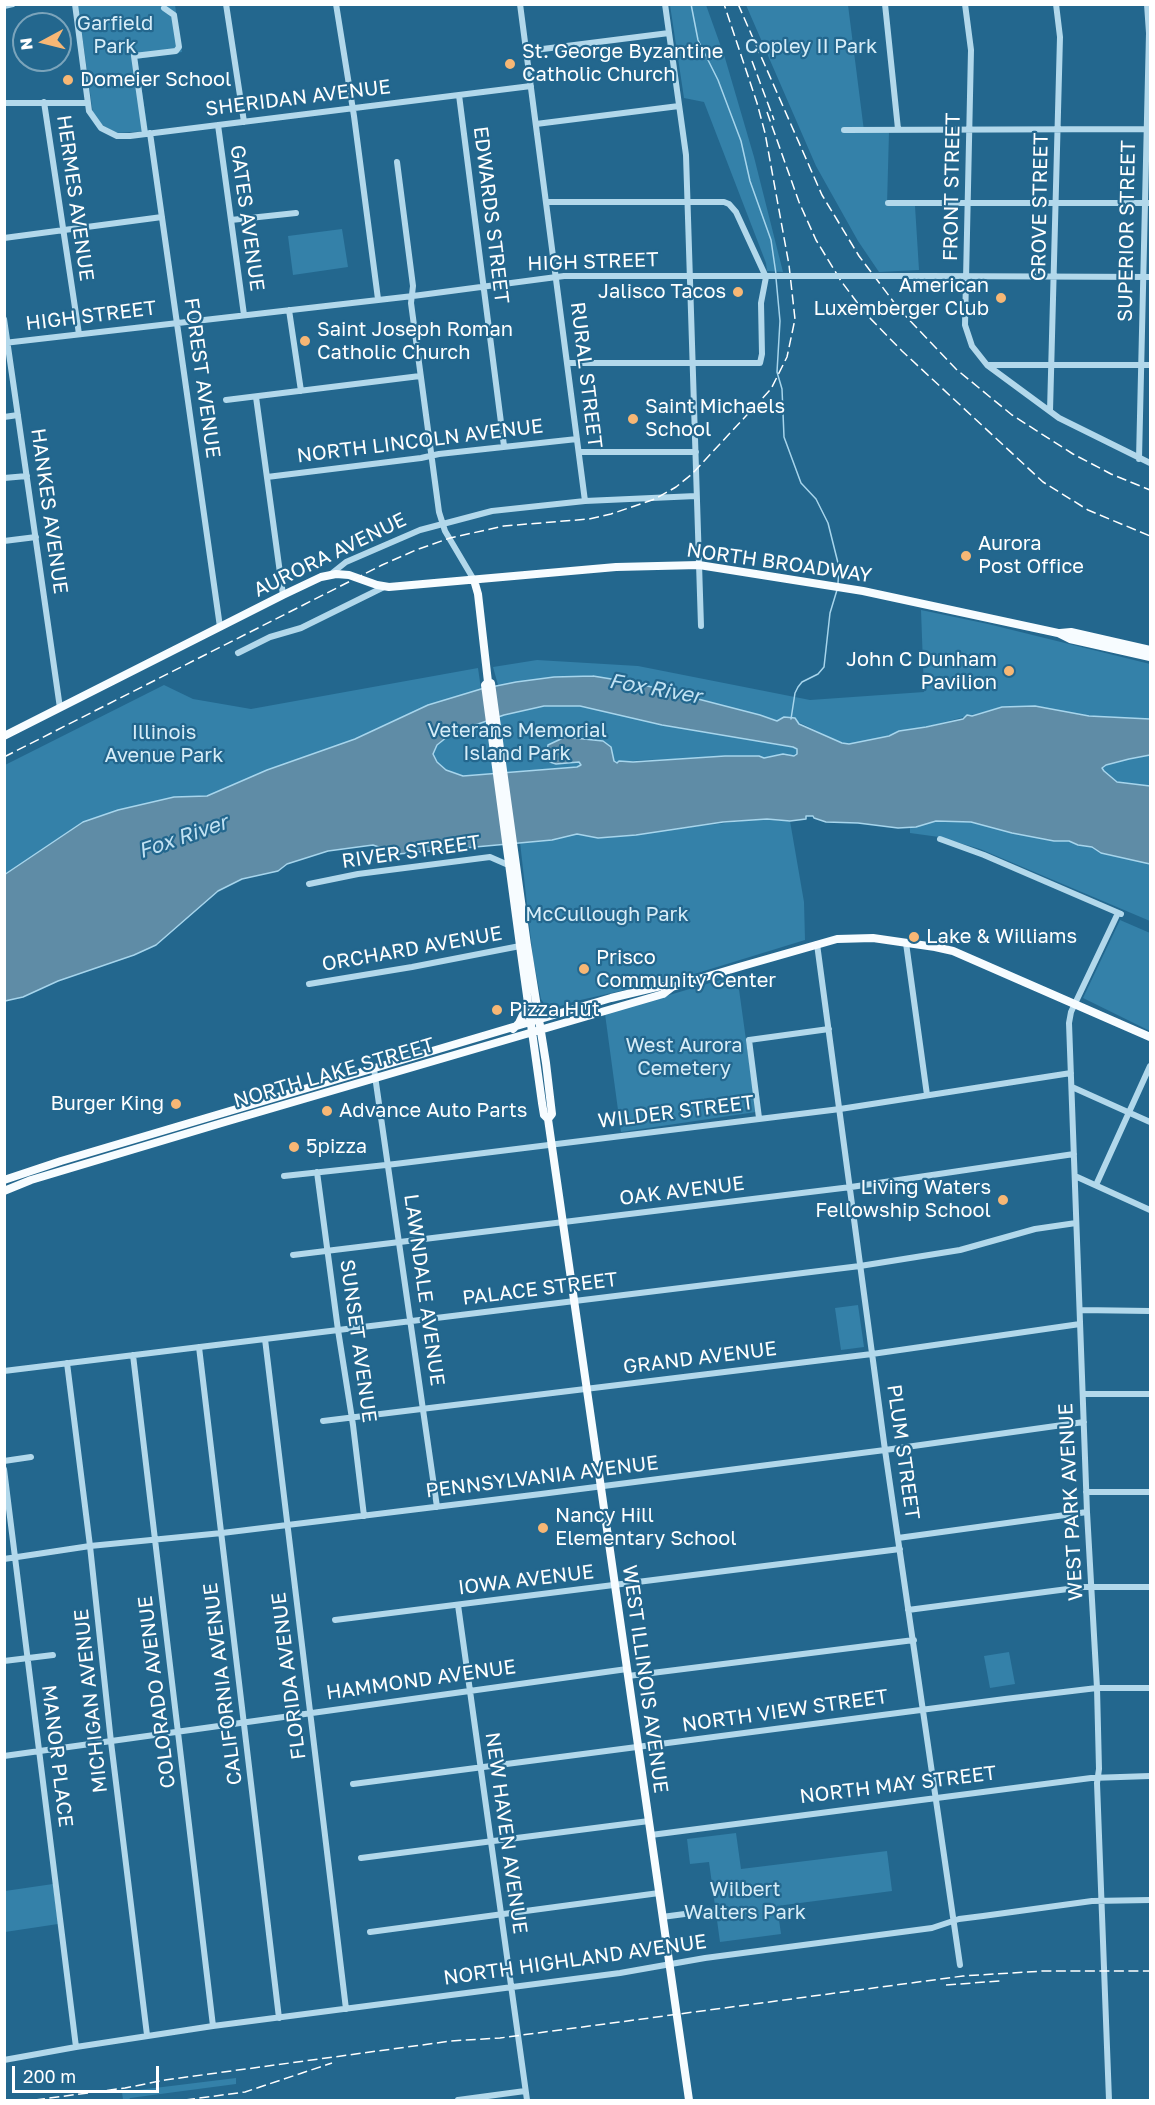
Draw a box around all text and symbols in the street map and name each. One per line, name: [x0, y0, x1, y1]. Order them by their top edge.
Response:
north arrow: [12, 12, 72, 72]
park label: Garfield Park: [77, 12, 153, 59]
park label: Copley II Park: [745, 35, 877, 59]
text: N: [15, 37, 37, 51]
place label: St. George Byzantine Catholic Church: [522, 40, 723, 87]
marker: St. George Byzantine Catholic Church: [503, 57, 517, 71]
place label: Domeier School: [80, 68, 231, 92]
marker: Domeier School: [61, 73, 75, 87]
street label: SHERIDAN AVENUE: [204, 75, 392, 121]
street label: HERMES AVENUE: [51, 113, 99, 283]
street label: FRONT STREET: [939, 113, 965, 261]
street label: EDWARDS STREET: [468, 125, 514, 305]
street label: GROVE STREET: [1027, 133, 1053, 281]
street label: SUPERIOR STREET: [1113, 140, 1141, 322]
street label: GATES AVENUE: [225, 143, 269, 293]
street label: HIGH STREET: [527, 248, 659, 276]
place label: American Luxemberger Club: [813, 274, 989, 321]
place label: Jalisco Tacos: [598, 280, 726, 304]
marker: Jalisco Tacos: [731, 285, 745, 299]
marker: American Luxemberger Club: [994, 291, 1008, 305]
street label: HIGH STREET: [24, 296, 158, 336]
street label: FOREST AVENUE: [179, 296, 225, 460]
street label: RURAL STREET: [565, 301, 607, 449]
place label: Saint Joseph Roman Catholic Church: [317, 318, 513, 365]
marker: Saint Joseph Roman Catholic Church: [298, 334, 312, 348]
place label: Saint Michaels School: [645, 395, 785, 442]
marker: Saint Michaels School: [626, 412, 640, 426]
street label: NORTH LINCOLN AVENUE: [295, 414, 545, 468]
street label: HANKES AVENUE: [26, 427, 72, 595]
street label: AURORA AVENUE: [250, 508, 410, 602]
place label: Aurora Post Office: [978, 532, 1084, 579]
street label: NORTH BROADWAY: [685, 538, 873, 588]
marker: Aurora Post Office: [959, 549, 973, 563]
place label: John C Dunham Pavilion: [846, 648, 997, 695]
marker: John C Dunham Pavilion: [1002, 664, 1016, 678]
water label: Fox River: [607, 669, 703, 709]
park label: Veterans Memorial Island Park: [427, 719, 607, 766]
park label: Illinois Avenue Park: [105, 721, 223, 768]
water label: Fox River: [135, 810, 231, 864]
street label: RIVER STREET: [340, 830, 482, 874]
park label: McCullough Park: [525, 903, 689, 927]
street label: ORCHARD AVENUE: [320, 921, 504, 977]
place label: Lake & Williams: [926, 925, 1077, 949]
marker: Lake & Williams: [907, 930, 921, 944]
place label: Prisco Community Center: [596, 946, 776, 993]
marker: Prisco Community Center: [577, 962, 591, 976]
place label: Pizza Hut: [509, 998, 600, 1022]
marker: Pizza Hut: [490, 1003, 504, 1017]
street label: NORTH LAKE STREET: [231, 1033, 437, 1113]
park label: West Aurora Cemetery: [625, 1034, 743, 1081]
street label: WILDER STREET: [596, 1091, 756, 1133]
place label: Burger King: [50, 1092, 164, 1116]
marker: Burger King: [169, 1097, 183, 1111]
place label: Advance Auto Parts: [339, 1099, 527, 1123]
marker: Advance Auto Parts: [320, 1104, 334, 1118]
place label: 5pizza: [306, 1135, 367, 1159]
marker: 5pizza: [287, 1140, 301, 1154]
street label: OAK AVENUE: [618, 1171, 746, 1211]
place label: Living Waters Fellowship School: [815, 1176, 991, 1223]
street label: LAWNDALE AVENUE: [399, 1193, 449, 1387]
marker: Living Waters Fellowship School: [996, 1193, 1010, 1207]
street label: SUNSET AVENUE: [335, 1258, 381, 1424]
street label: PALACE STREET: [461, 1268, 619, 1310]
street label: GRAND AVENUE: [622, 1337, 778, 1379]
street label: PLUM STREET: [882, 1383, 924, 1521]
street label: WEST PARK AVENUE: [1054, 1403, 1088, 1601]
street label: PENNSYLVANIA AVENUE: [424, 1451, 660, 1503]
place label: Nancy Hill Elementary School: [555, 1504, 737, 1551]
marker: Nancy Hill Elementary School: [536, 1521, 550, 1535]
street label: IOWA AVENUE: [457, 1560, 595, 1600]
street label: WEST ILLINOIS AVENUE: [617, 1563, 673, 1795]
street label: CALIFORNIA AVENUE: [199, 1582, 247, 1786]
street label: FLORIDA AVENUE: [267, 1591, 311, 1761]
street label: COLORADO AVENUE: [133, 1594, 181, 1790]
street label: MICHIGAN AVENUE: [69, 1608, 113, 1794]
street label: HAMMOND AVENUE: [325, 1655, 517, 1705]
street label: MANOR PLACE: [36, 1684, 78, 1828]
street label: NORTH VIEW STREET: [681, 1685, 889, 1737]
street label: NEW HAVEN AVENUE: [480, 1731, 532, 1935]
street label: NORTH MAY STREET: [798, 1761, 998, 1809]
park label: Wilbert Walters Park: [684, 1878, 806, 1925]
street label: NORTH HIGHLAND AVENUE: [442, 1930, 708, 1990]
scale bar: [15, 2054, 162, 2092]
text: 200 m: [23, 2065, 76, 2087]

